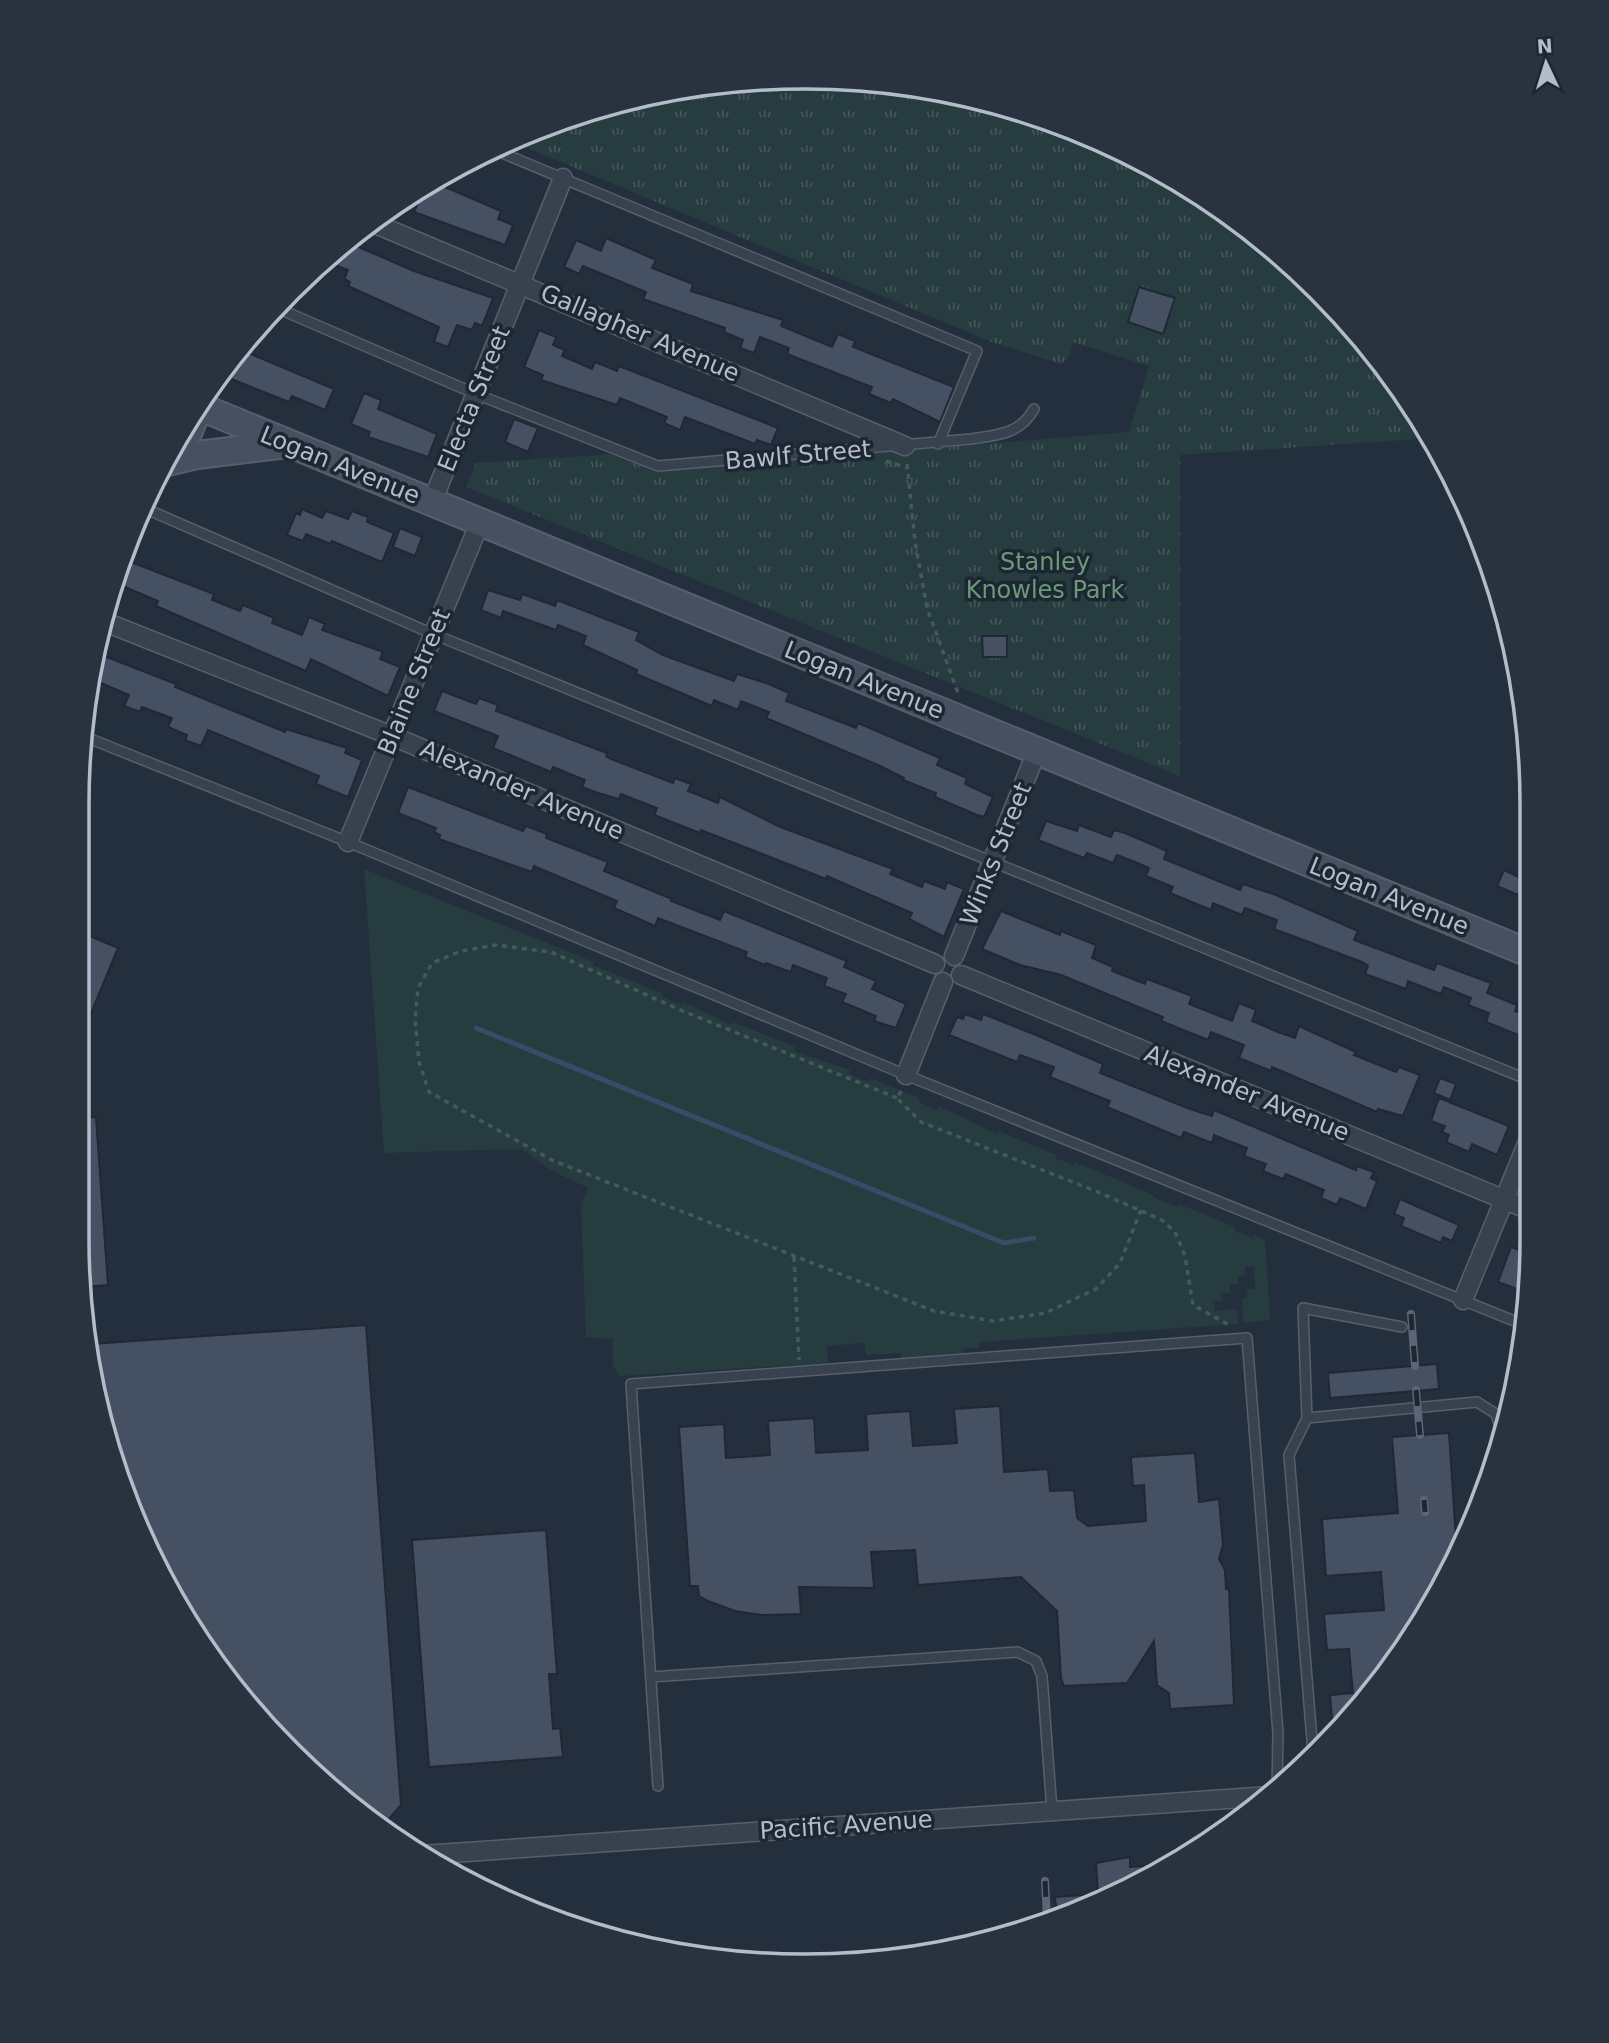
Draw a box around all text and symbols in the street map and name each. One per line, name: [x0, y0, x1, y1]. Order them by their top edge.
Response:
north arrow: [1511, 28, 1581, 98]
text: N: [1536, 35, 1554, 58]
street label: Gallagher Avenue: [536, 278, 744, 388]
street label: Electa Street: [432, 322, 516, 476]
street label: Logan Avenue: [256, 420, 424, 510]
street label: Bawlf Street: [724, 435, 872, 475]
park label: Stanley Knowles Park: [966, 548, 1124, 604]
street label: Blaine Street: [372, 605, 456, 759]
street label: Logan Avenue: [780, 635, 948, 725]
street label: Alexander Avenue: [416, 734, 628, 846]
street label: Winks Street: [955, 778, 1037, 930]
street label: Logan Avenue: [1305, 851, 1473, 941]
street label: Alexander Avenue: [1141, 1039, 1353, 1147]
street label: Pacific Avenue: [759, 1805, 933, 1845]

